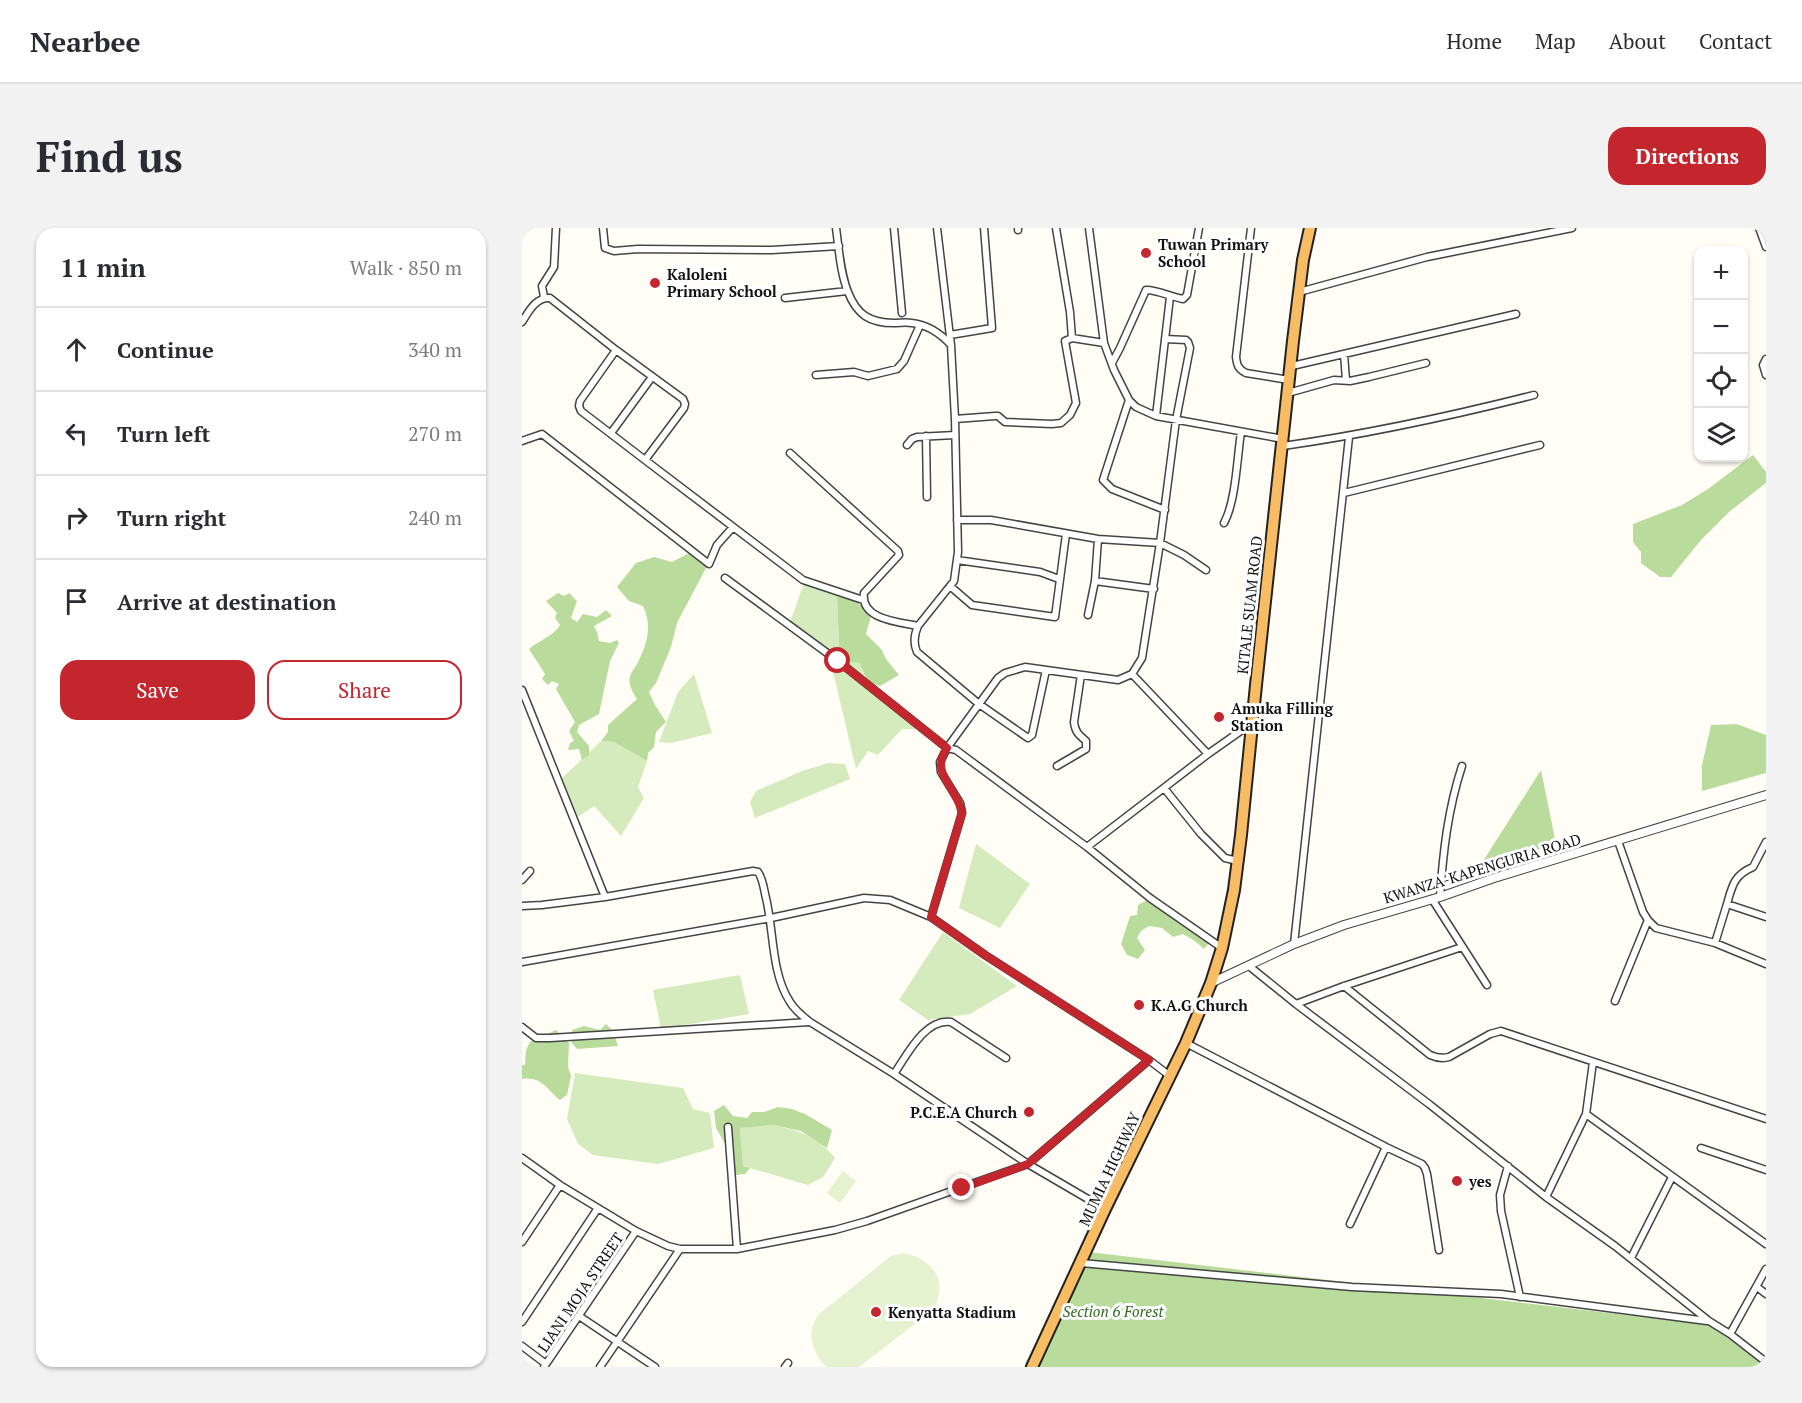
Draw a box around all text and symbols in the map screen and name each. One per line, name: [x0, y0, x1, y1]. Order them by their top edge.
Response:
text: Nearbee: [30, 23, 140, 60]
text: Home: [1446, 27, 1502, 55]
text: Map: [1535, 27, 1576, 55]
text: About: [1609, 27, 1666, 55]
text: Contact: [1699, 27, 1772, 55]
button: Directions: [1608, 127, 1766, 185]
text: Find us: [36, 128, 183, 184]
place label: Tuwan Primary School: [1158, 234, 1269, 271]
marker: Tuwan Primary School: [1139, 246, 1153, 260]
map controls: [1694, 246, 1748, 462]
button: +: [1694, 246, 1748, 300]
text: 11 min: [60, 250, 146, 284]
text: Walk · 850 m: [350, 254, 462, 281]
place label: Kaloleni Primary School: [667, 264, 777, 301]
marker: Kaloleni Primary School: [648, 276, 662, 290]
button: −: [1694, 300, 1748, 354]
icon: ahead: [60, 333, 93, 366]
text: Continue: [117, 335, 214, 364]
text: 340 m: [408, 336, 462, 363]
button: locate: [1694, 354, 1748, 408]
button: layers: [1694, 408, 1748, 462]
icon: left: [60, 417, 93, 450]
text: Turn left: [117, 419, 210, 448]
text: 270 m: [408, 420, 462, 447]
icon: right: [60, 501, 93, 534]
text: Turn right: [117, 503, 226, 532]
text: 240 m: [408, 504, 462, 531]
street label: KITALE SUAM ROAD: [1232, 535, 1266, 675]
icon: arrive: [60, 585, 93, 618]
text: Arrive at destination: [117, 587, 336, 616]
route start: [824, 647, 850, 673]
button: Save: [60, 660, 255, 720]
button: Share: [267, 660, 462, 720]
place label: Amuka Filling Station: [1231, 698, 1333, 735]
marker: Amuka Filling Station: [1212, 710, 1226, 724]
street label: KWANZA-KAPENGURIA ROAD: [1381, 828, 1583, 908]
place label: K.A.G Church: [1151, 995, 1248, 1015]
marker: K.A.G Church: [1132, 998, 1146, 1012]
place label: P.C.E.A Church: [910, 1102, 1017, 1122]
marker: P.C.E.A Church: [1022, 1105, 1036, 1119]
street label: MUMIA HIGHWAY: [1074, 1108, 1144, 1229]
place label: yes: [1468, 1171, 1492, 1191]
route end: [948, 1174, 974, 1200]
marker: yes: [1450, 1174, 1464, 1188]
street label: LIANI MOJA STREET: [533, 1228, 627, 1356]
park label: Section 6 Forest: [1063, 1301, 1164, 1321]
place label: Kenyatta Stadium: [888, 1302, 1016, 1322]
marker: Kenyatta Stadium: [869, 1305, 883, 1319]

